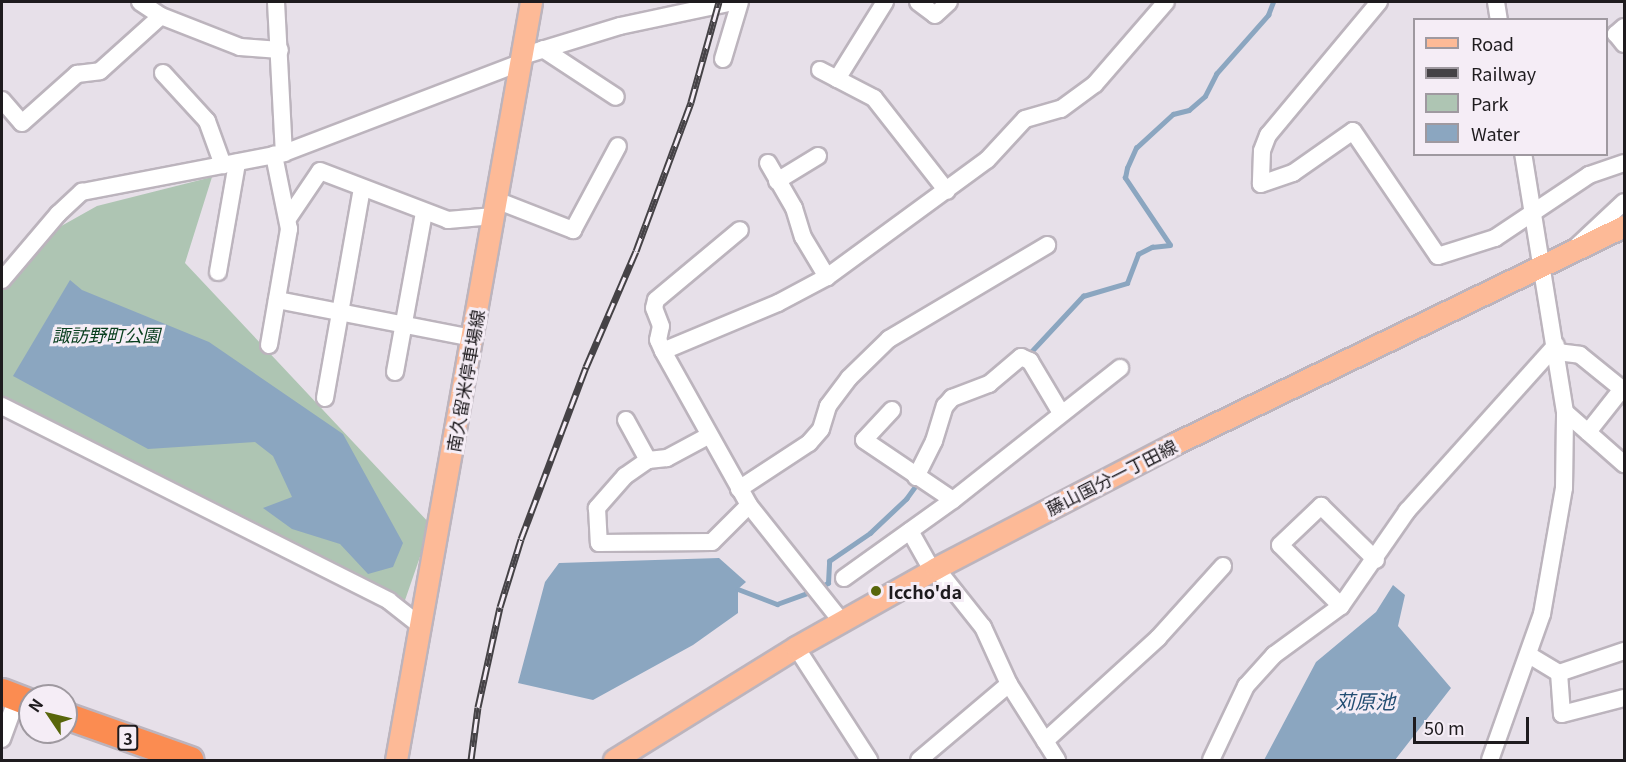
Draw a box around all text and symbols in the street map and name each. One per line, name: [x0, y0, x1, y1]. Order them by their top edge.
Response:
legend: [1413, 18, 1608, 156]
text: Road: [1471, 30, 1514, 56]
text: Railway: [1471, 60, 1536, 86]
text: Park: [1471, 90, 1509, 116]
text: Water: [1471, 120, 1520, 146]
street label: 南久留米停車場線: [442, 308, 488, 454]
park label: 諏訪野町公園: [52, 323, 160, 345]
street label: 藤山国分一丁田線: [1042, 435, 1180, 519]
place label: Iccho'da: [888, 580, 962, 602]
marker: Iccho'da: [869, 584, 883, 598]
north arrow: [18, 684, 78, 744]
water label: 苅原池: [1335, 688, 1395, 712]
text: N: [22, 693, 48, 717]
scale bar: [1416, 705, 1532, 743]
text: 50 m: [1424, 714, 1465, 740]
road number: 3: [116, 725, 140, 751]

